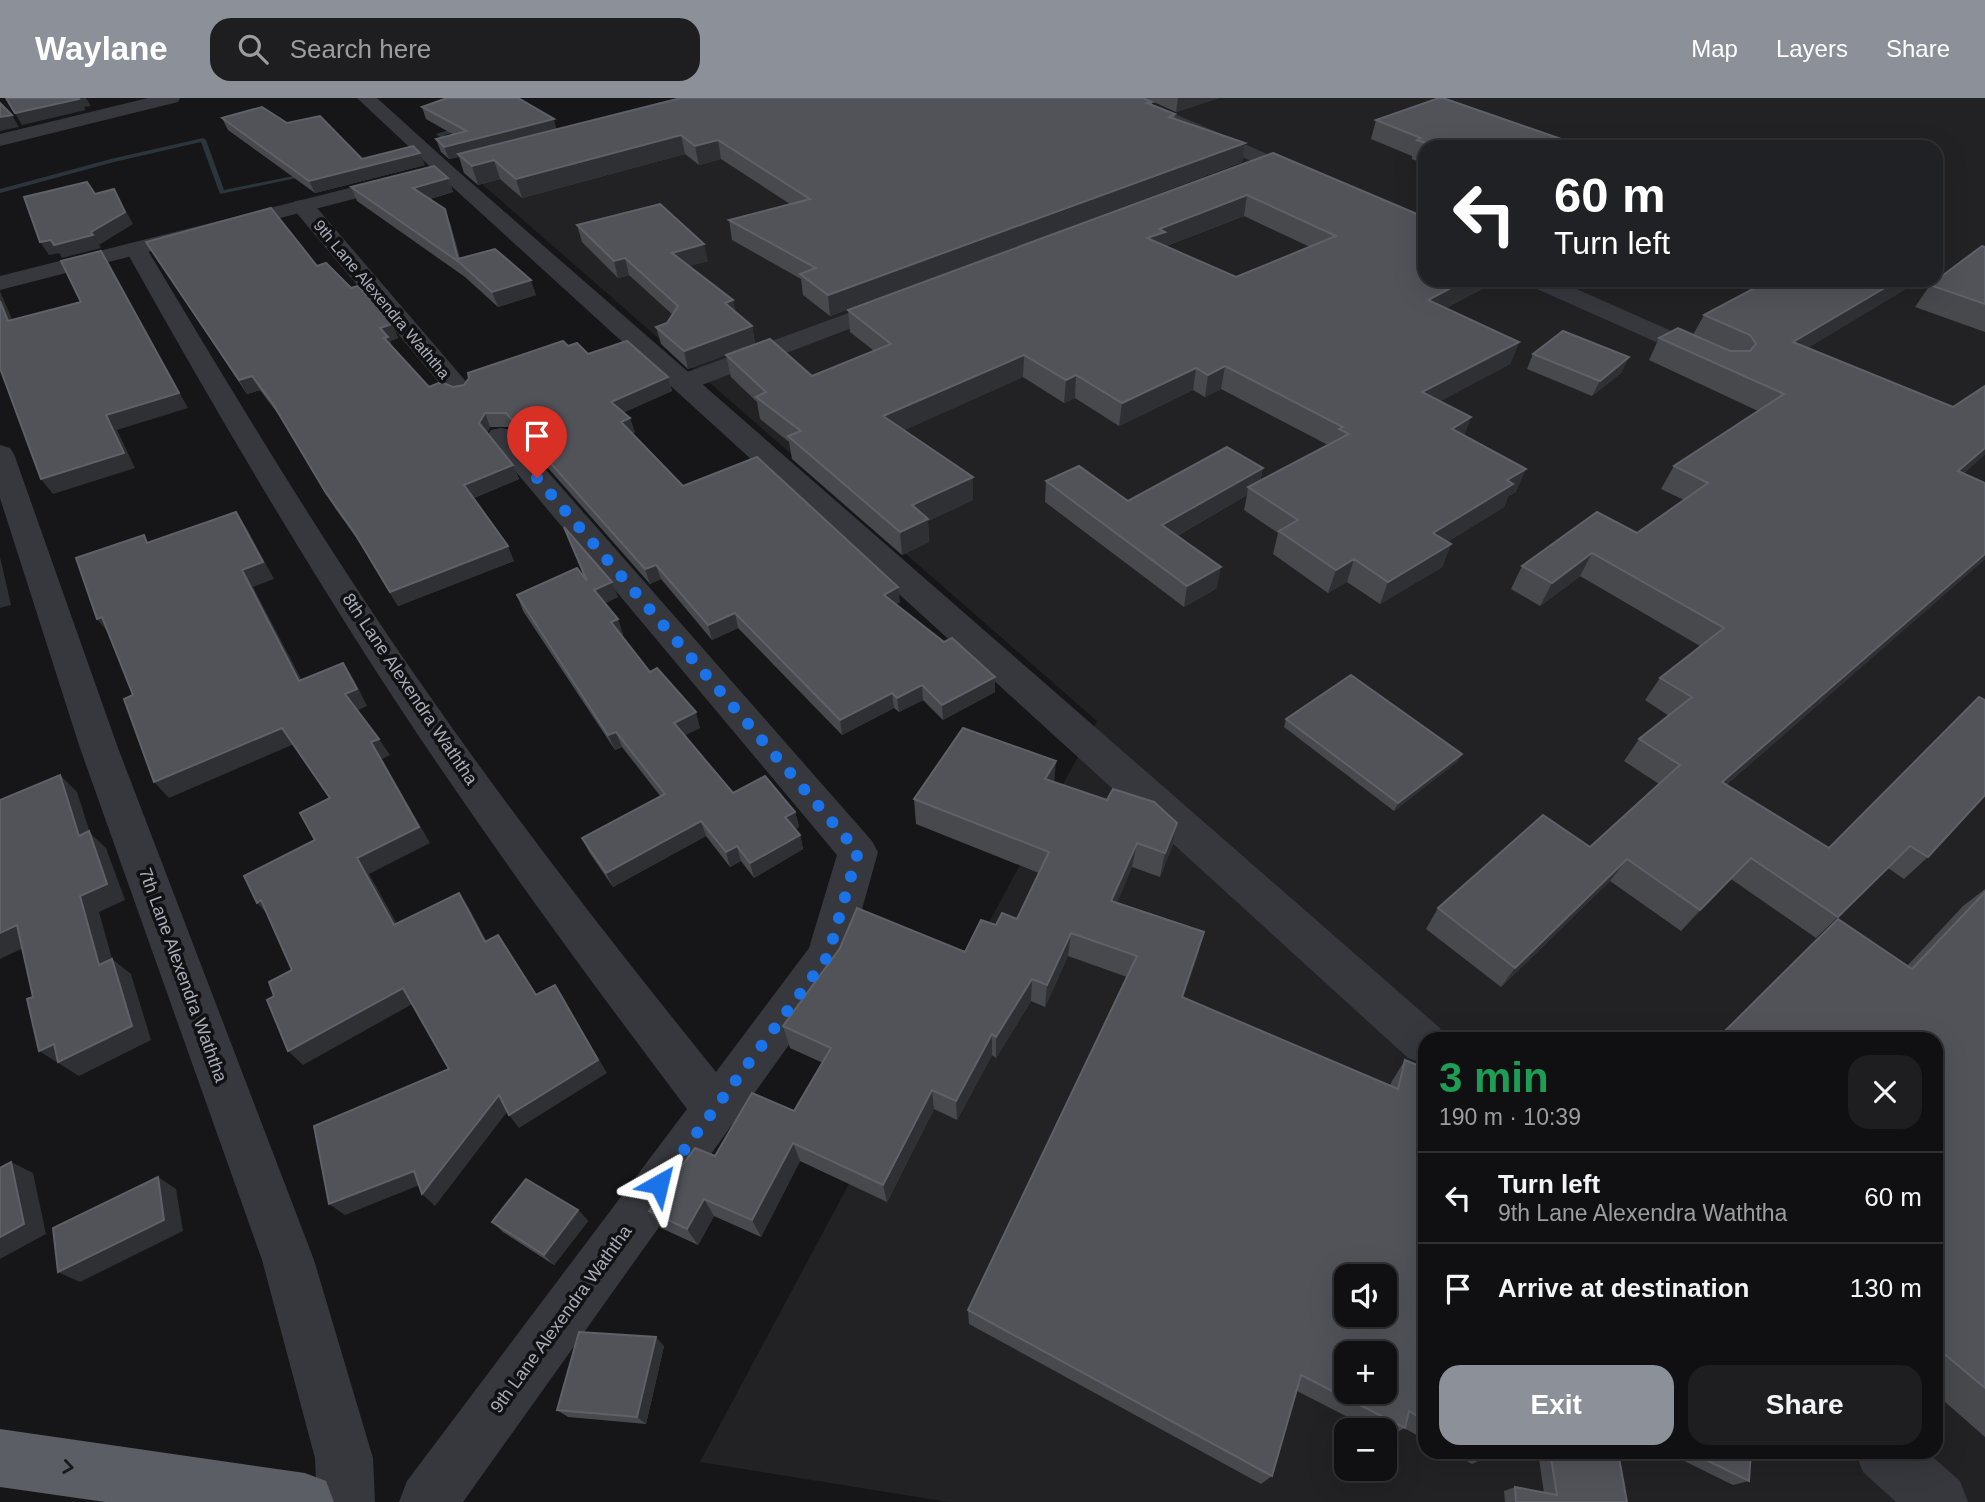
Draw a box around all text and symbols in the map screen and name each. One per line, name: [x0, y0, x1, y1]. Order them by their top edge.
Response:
search box: [210, 18, 700, 81]
text: Waylane: [35, 30, 168, 67]
icon: search: [234, 30, 272, 68]
text: Search here: [290, 34, 431, 64]
text: Map: [1691, 35, 1738, 62]
text: Layers: [1776, 35, 1848, 62]
text: Share: [1886, 35, 1950, 62]
icon: left: [1439, 168, 1530, 259]
text: 60 m: [1554, 168, 1666, 222]
street label: 9th Lane Alexendra Waththa: [310, 217, 453, 382]
text: Turn left: [1554, 225, 1670, 261]
pin: [507, 406, 567, 478]
icon: arrive: [518, 417, 556, 455]
street label: 8th Lane Alexendra Waththa: [338, 590, 482, 789]
street label: 7th Lane Alexendra Waththa: [135, 865, 231, 1086]
text: 3 min: [1439, 1054, 1549, 1101]
button: close: [1848, 1055, 1922, 1129]
text: 190 m · 10:39: [1439, 1104, 1581, 1130]
position arrow: [622, 1147, 696, 1221]
text: Turn left: [1498, 1169, 1600, 1199]
icon: left: [1439, 1179, 1477, 1217]
text: 60 m: [1864, 1182, 1922, 1212]
text: 9th Lane Alexendra Waththa: [1498, 1200, 1787, 1226]
street label: 9th Lane Alexendra Waththa: [486, 1221, 636, 1416]
map controls: [1334, 1264, 1397, 1481]
button: sound: [1334, 1264, 1397, 1327]
icon: arrive: [1439, 1270, 1477, 1308]
text: Arrive at destination: [1498, 1273, 1749, 1303]
text: 130 m: [1850, 1273, 1922, 1303]
button: +: [1334, 1341, 1397, 1404]
button: Exit: [1439, 1365, 1674, 1445]
button: Share: [1688, 1365, 1922, 1445]
button: −: [1334, 1418, 1397, 1481]
one-way arrow: [62, 1460, 73, 1475]

